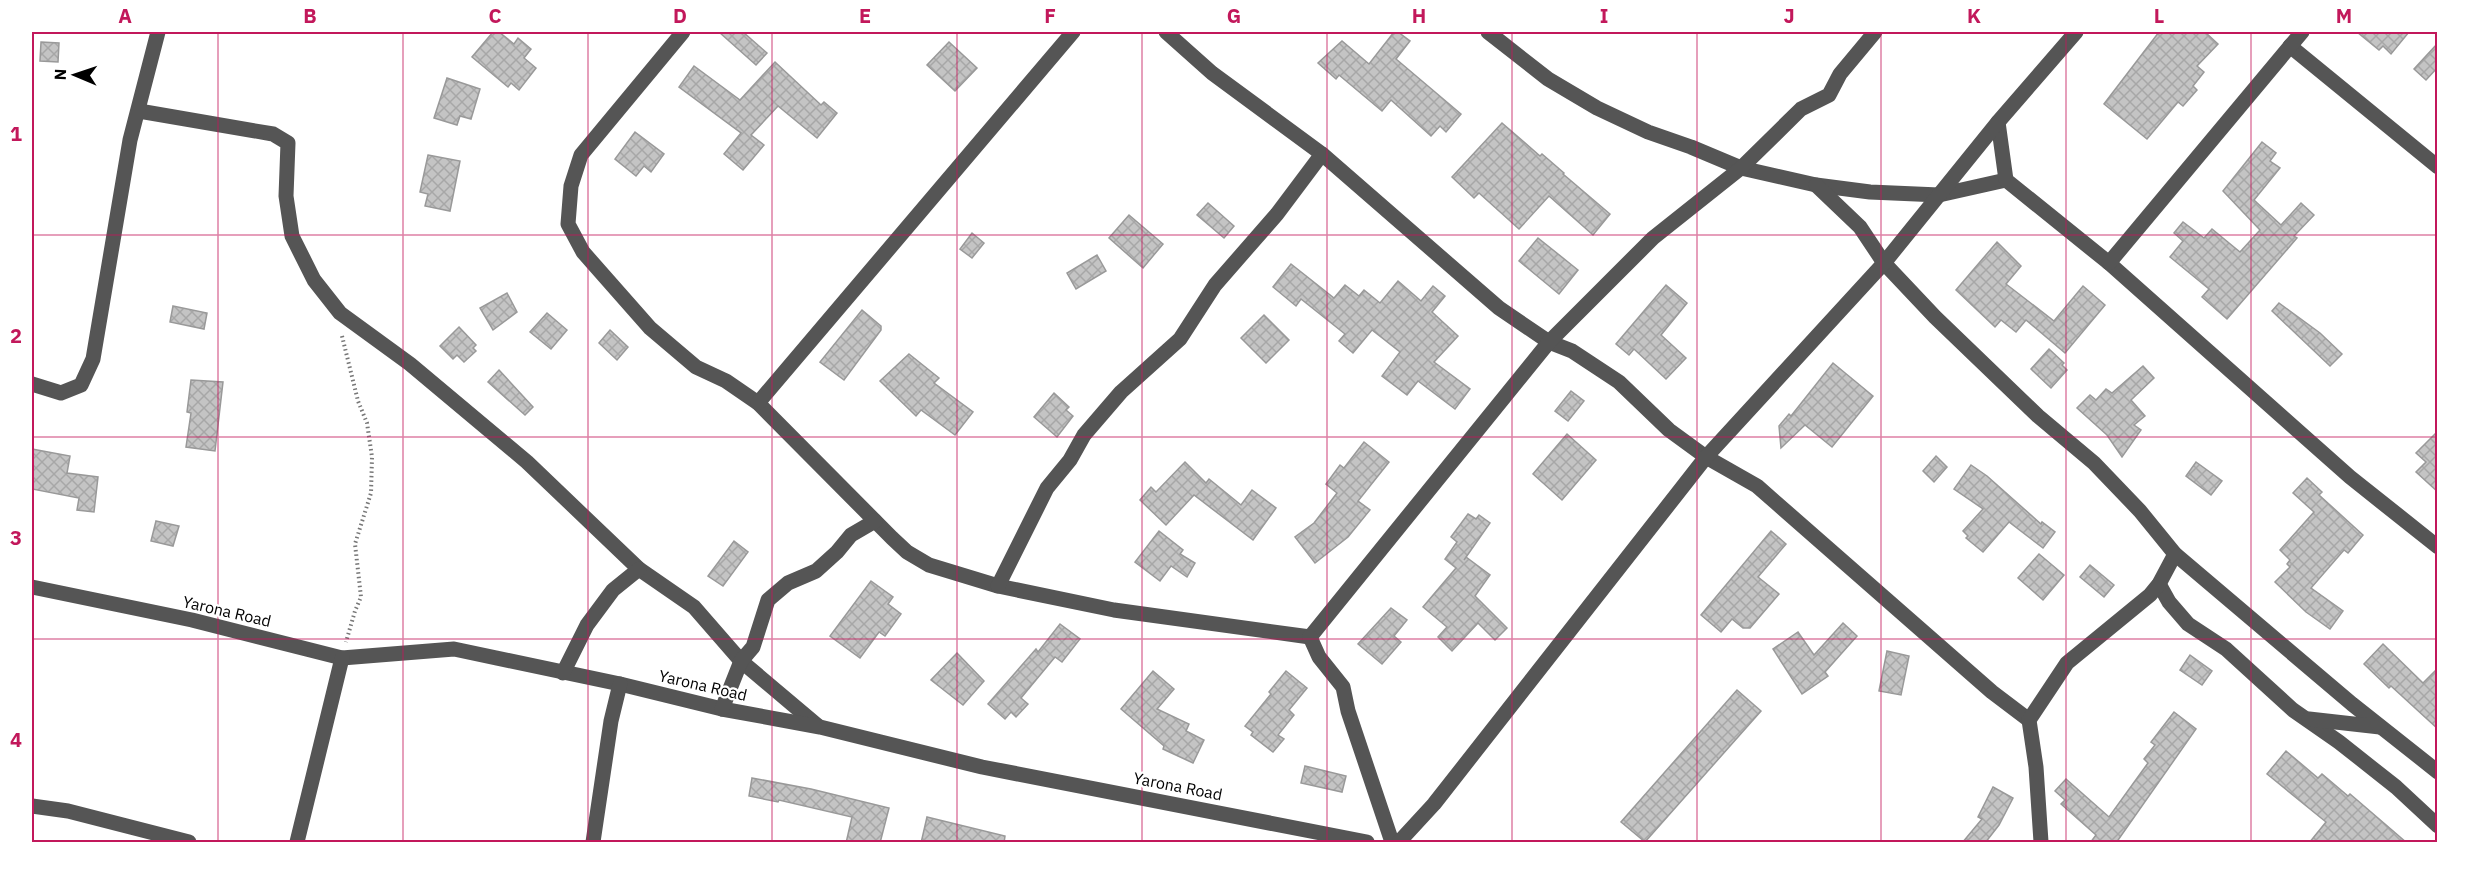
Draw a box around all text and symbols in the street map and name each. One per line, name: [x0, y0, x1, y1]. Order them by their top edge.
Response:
text: A: [118, 2, 132, 29]
text: B: [303, 2, 317, 29]
text: C: [488, 2, 502, 29]
text: D: [673, 2, 687, 29]
text: E: [859, 2, 871, 29]
text: F: [1044, 2, 1056, 29]
text: G: [1227, 2, 1241, 29]
text: H: [1412, 2, 1426, 29]
text: I: [1600, 2, 1608, 29]
text: J: [1783, 2, 1795, 29]
text: K: [1967, 2, 1981, 29]
text: L: [2154, 2, 2164, 29]
text: M: [2336, 2, 2352, 29]
north arrow: [45, 45, 105, 105]
text: N: [50, 68, 70, 81]
text: 1: [10, 120, 22, 147]
text: 2: [10, 322, 22, 349]
text: 3: [10, 524, 22, 551]
street label: Yarona Road: [181, 591, 273, 631]
street label: Yarona Road: [657, 665, 749, 705]
text: 4: [10, 726, 22, 753]
street label: Yarona Road: [1132, 768, 1224, 804]

